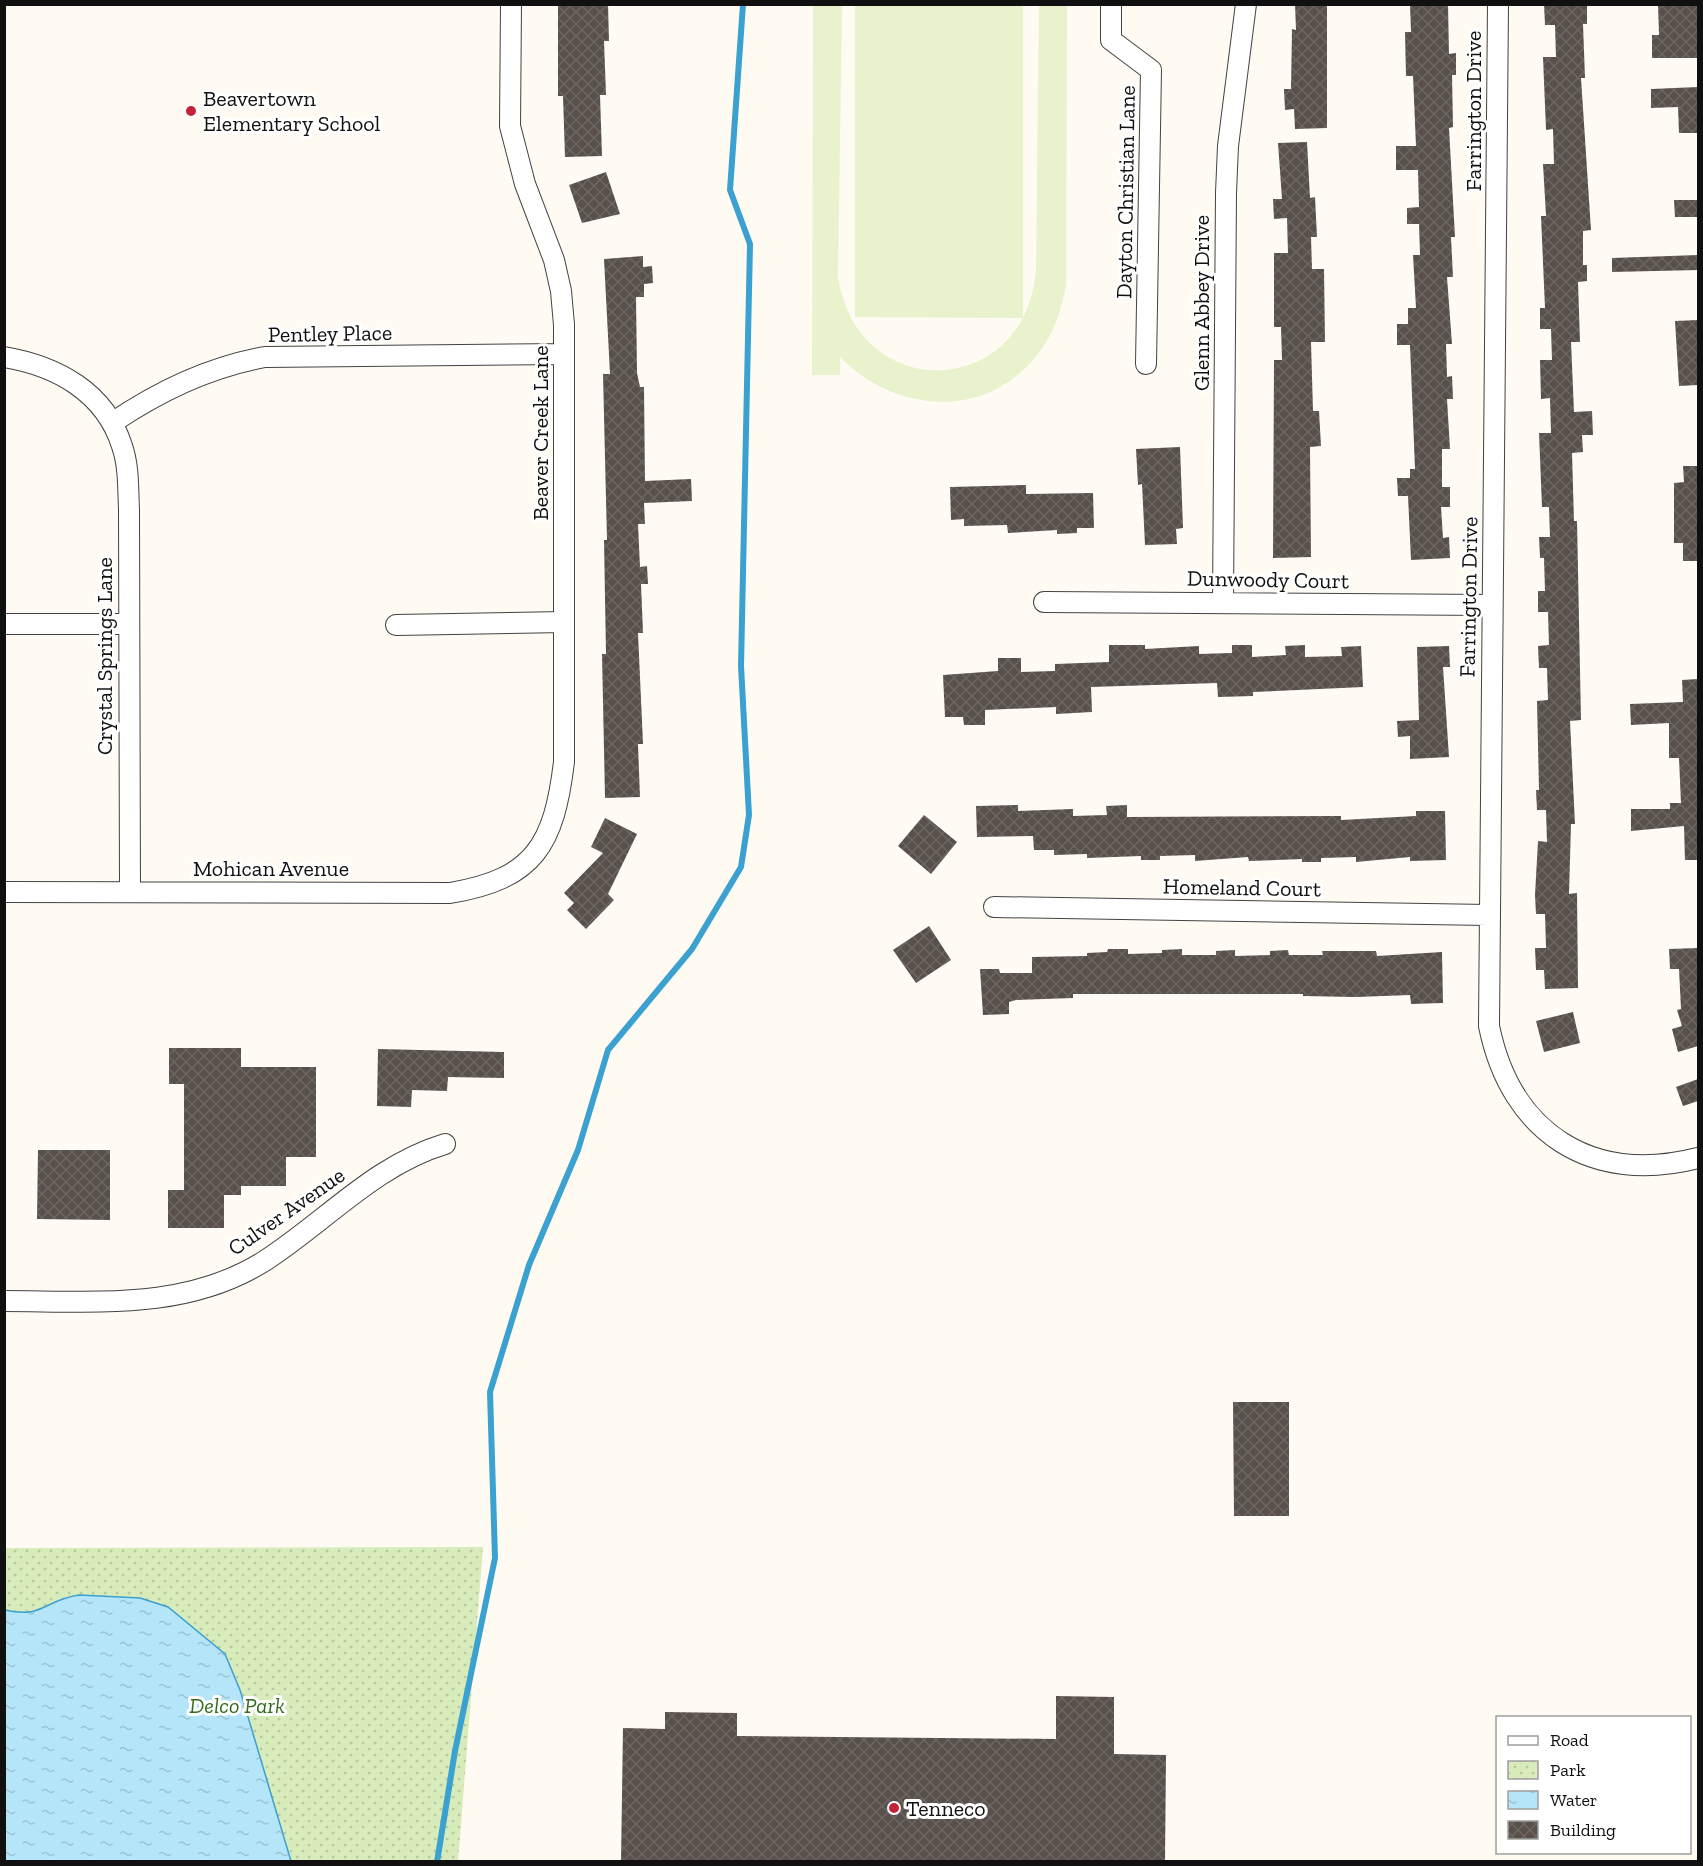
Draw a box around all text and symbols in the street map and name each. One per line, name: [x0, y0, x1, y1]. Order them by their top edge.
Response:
street label: Farrington Drive: [1460, 31, 1487, 191]
place label: Beavertown Elementary School: [203, 85, 381, 137]
street label: Dayton Christian Lane: [1110, 85, 1141, 299]
marker: Beavertown Elementary School: [184, 104, 198, 118]
street label: Glenn Abbey Drive: [1188, 215, 1215, 391]
street label: Pentley Place: [268, 319, 392, 348]
street label: Beaver Creek Lane: [527, 346, 554, 520]
street label: Farrington Drive: [1454, 516, 1483, 678]
street label: Crystal Springs Lane: [91, 557, 118, 755]
street label: Dunwoody Court: [1187, 565, 1350, 594]
street label: Mohican Avenue: [193, 855, 349, 882]
street label: Homeland Court: [1163, 873, 1322, 902]
street label: Culver Avenue: [223, 1161, 350, 1262]
park label: Delco Park: [189, 1692, 285, 1719]
legend: [1496, 1716, 1691, 1854]
text: Road: [1550, 1729, 1589, 1751]
text: Park: [1550, 1759, 1586, 1781]
text: Water: [1550, 1789, 1597, 1811]
place label: Tenneco: [906, 1795, 986, 1822]
marker: Tenneco: [887, 1801, 901, 1815]
text: Building: [1550, 1819, 1616, 1841]

